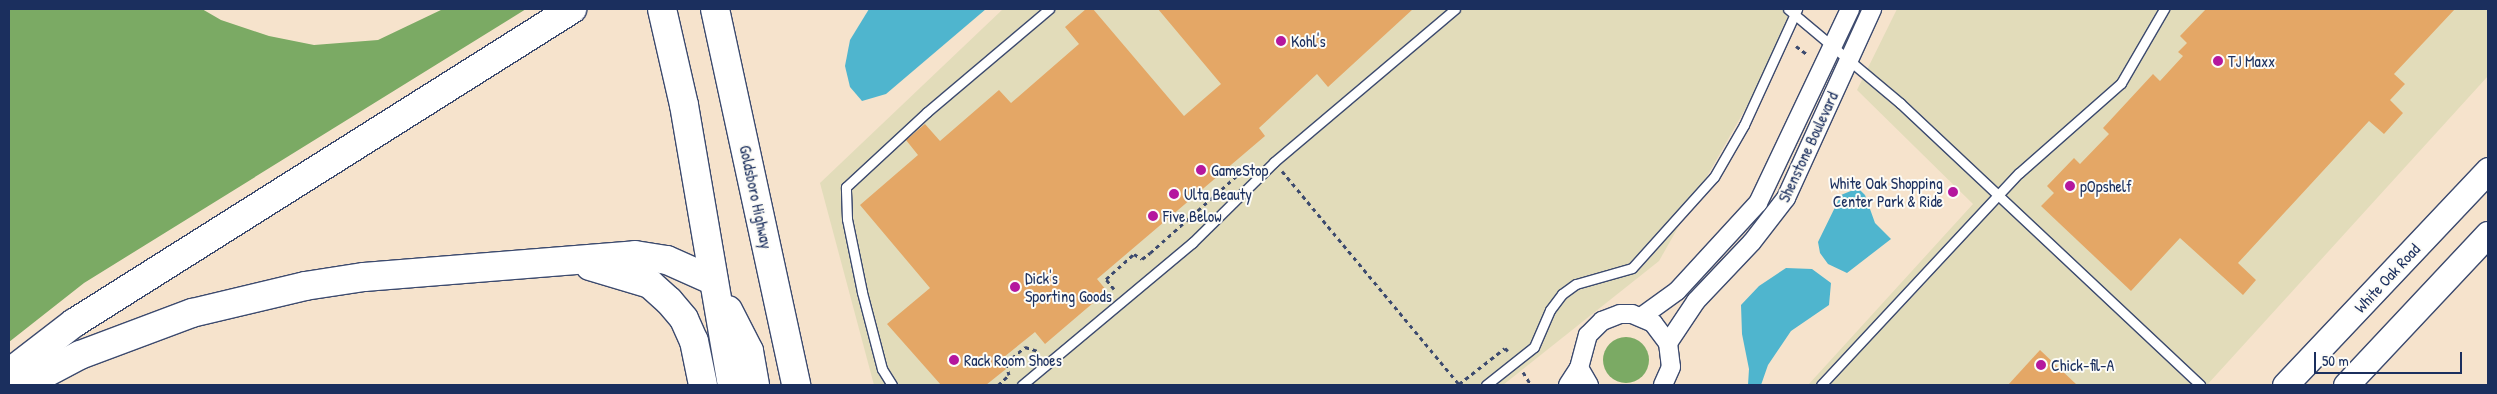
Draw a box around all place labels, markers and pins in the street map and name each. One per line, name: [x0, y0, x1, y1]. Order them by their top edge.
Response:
place label: Kohl's: [1291, 31, 1326, 51]
marker: Kohl's: [1275, 35, 1287, 47]
place label: TJ Maxx: [2228, 51, 2275, 71]
marker: TJ Maxx: [2212, 55, 2224, 67]
place label: GameStop: [1211, 160, 1268, 180]
marker: GameStop: [1195, 164, 1207, 176]
place label: White Oak Shopping Center Park & Ride: [1830, 173, 1943, 211]
place label: pOpshelf: [2080, 176, 2132, 196]
marker: pOpshelf: [2064, 180, 2076, 192]
place label: Ulta Beauty: [1184, 184, 1252, 204]
marker: White Oak Shopping Center Park & Ride: [1947, 186, 1959, 198]
marker: Ulta Beauty: [1168, 188, 1180, 200]
place label: Five Below: [1163, 206, 1222, 226]
marker: Five Below: [1147, 210, 1159, 222]
place label: Dick's Sporting Goods: [1025, 268, 1112, 306]
marker: Dick's Sporting Goods: [1009, 281, 1021, 293]
place label: Rack Room Shoes: [964, 350, 1062, 370]
marker: Rack Room Shoes: [948, 354, 960, 366]
place label: Chick-fil-A: [2051, 355, 2114, 375]
marker: Chick-fil-A: [2035, 359, 2047, 371]

